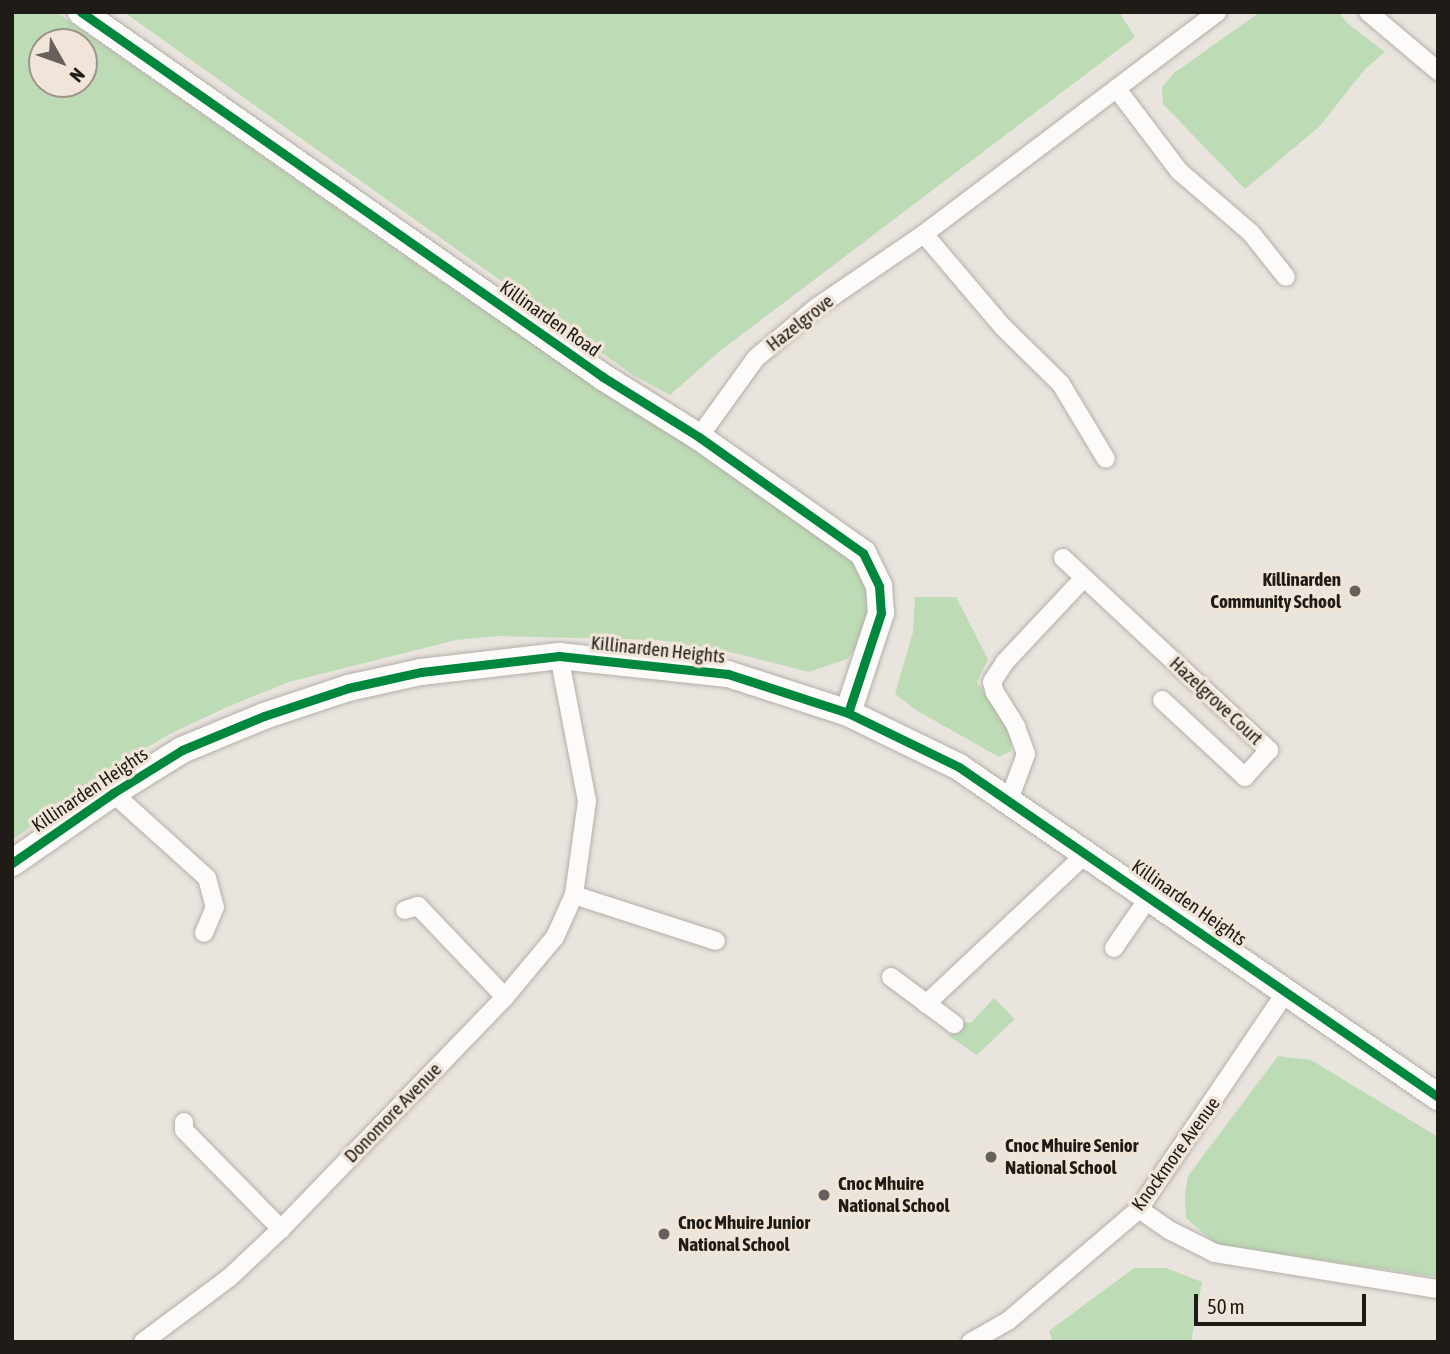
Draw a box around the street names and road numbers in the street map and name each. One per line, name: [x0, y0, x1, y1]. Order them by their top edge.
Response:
street label: Killinarden Road: [495, 276, 605, 362]
street label: Hazelgrove: [762, 290, 838, 356]
street label: Killinarden Heights: [590, 632, 726, 668]
street label: Hazelgrove Court: [1165, 652, 1267, 750]
street label: Killinarden Heights: [28, 743, 152, 837]
street label: Killinarden Heights: [1127, 855, 1251, 951]
street label: Donomore Avenue: [340, 1058, 446, 1168]
street label: Knockmore Avenue: [1127, 1093, 1225, 1215]

